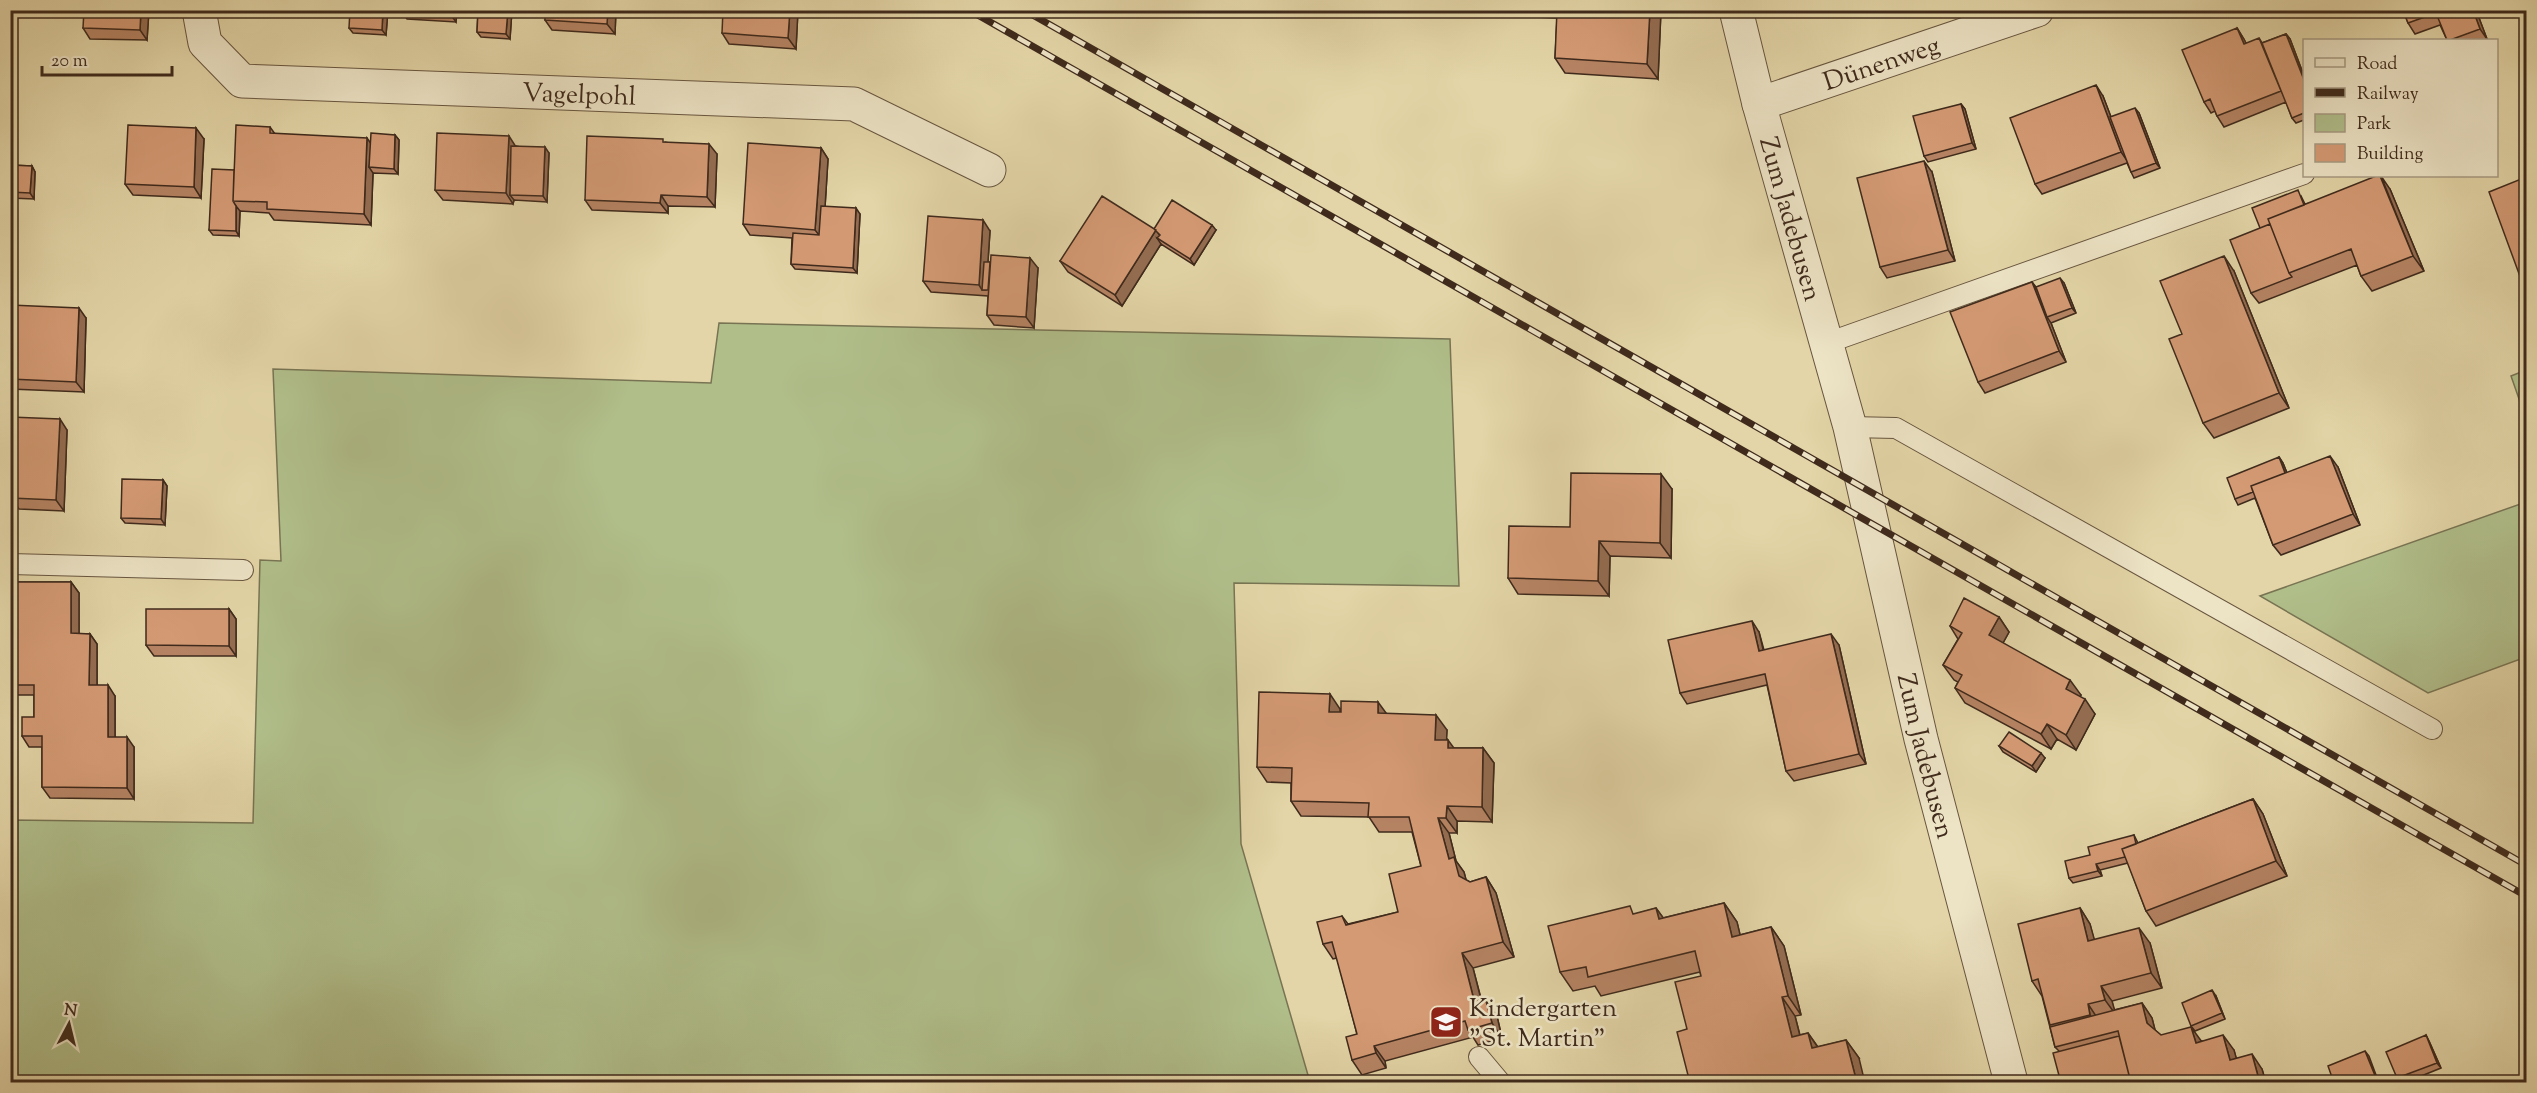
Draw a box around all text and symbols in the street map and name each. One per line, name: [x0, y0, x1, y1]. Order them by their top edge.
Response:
street label: Dünenweg: [1819, 28, 1945, 102]
scale bar: [42, 39, 172, 77]
legend: [2303, 39, 2498, 177]
text: 20 m: [51, 49, 88, 75]
text: Road: [2357, 52, 2397, 78]
street label: Vagelpohl: [522, 76, 637, 117]
text: Railway: [2357, 82, 2419, 108]
text: Park: [2357, 112, 2392, 138]
street label: Zum Jadebusen: [1748, 133, 1830, 306]
text: Building: [2357, 142, 2423, 168]
street label: Zum Jadebusen: [1886, 670, 1962, 843]
place label: Kindergarten "St. Martin": [1469, 991, 1617, 1058]
north arrow: [39, 994, 99, 1054]
text: N: [63, 999, 78, 1024]
school or university icon: Kindergarten "St. Martin": [1428, 1004, 1464, 1040]

